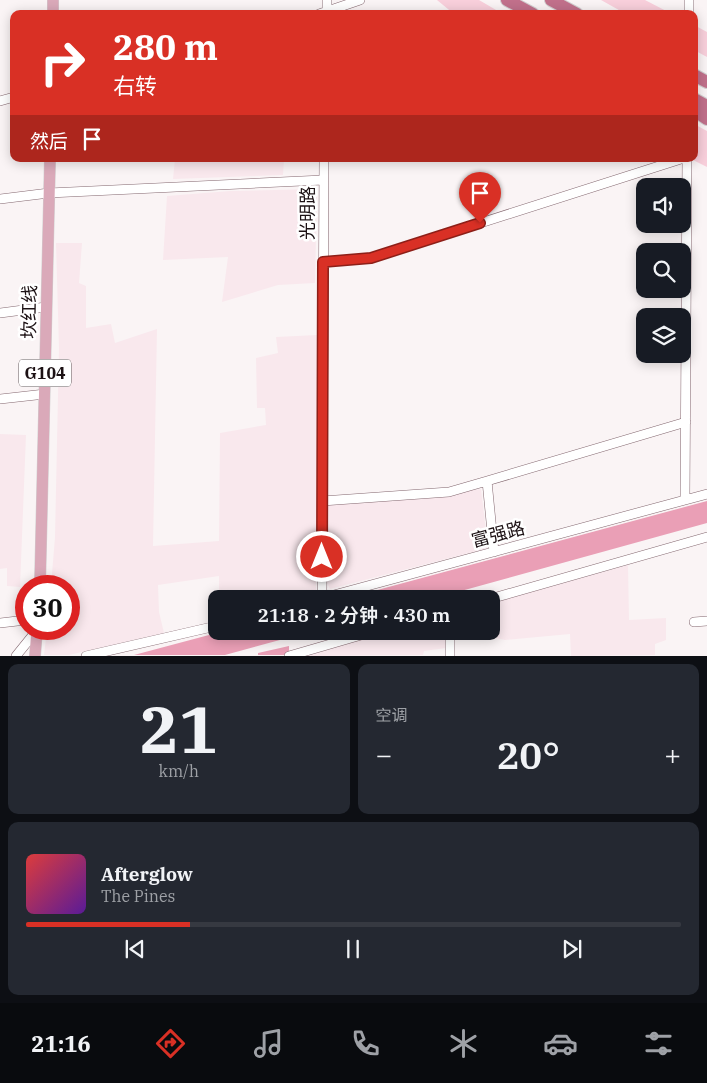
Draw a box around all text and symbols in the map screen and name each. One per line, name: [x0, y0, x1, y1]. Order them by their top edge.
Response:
text: 280 m: [113, 24, 218, 70]
icon: right: [30, 30, 95, 95]
text: 右转: [113, 71, 157, 100]
icon: arrive: [78, 125, 106, 153]
text: 然后: [30, 129, 68, 153]
pin: [459, 172, 501, 223]
map controls: [636, 178, 691, 363]
button: sound: [636, 178, 691, 233]
icon: arrive: [466, 179, 494, 207]
street label: 光明路: [296, 186, 319, 240]
button: search: [636, 243, 691, 298]
street label: 坎红线: [17, 285, 41, 339]
button: layers: [636, 308, 691, 363]
road number: G104: [19, 359, 71, 386]
street label: 富强路: [469, 516, 527, 552]
position arrow: [295, 530, 347, 582]
speed limit sign: 30: [15, 575, 80, 640]
text: 21:18 · 2 分钟 · 430 m: [258, 603, 450, 627]
text: 21: [140, 686, 218, 771]
text: 空调: [376, 705, 408, 725]
text: 20°: [497, 730, 560, 779]
text: −: [376, 736, 392, 773]
text: +: [664, 736, 681, 773]
text: km/h: [159, 761, 199, 781]
text: Afterglow: [101, 862, 193, 886]
text: The Pines: [101, 886, 175, 906]
icon: previous: [121, 935, 149, 963]
icon: pause: [339, 935, 367, 963]
icon: next: [558, 935, 586, 963]
icon: directions: [153, 1026, 188, 1061]
icon: music: [251, 1026, 286, 1061]
icon: phone: [348, 1026, 383, 1061]
icon: climate: [446, 1026, 481, 1061]
icon: car: [543, 1026, 578, 1061]
icon: filters: [641, 1026, 676, 1061]
text: 21:16: [31, 1029, 91, 1058]

